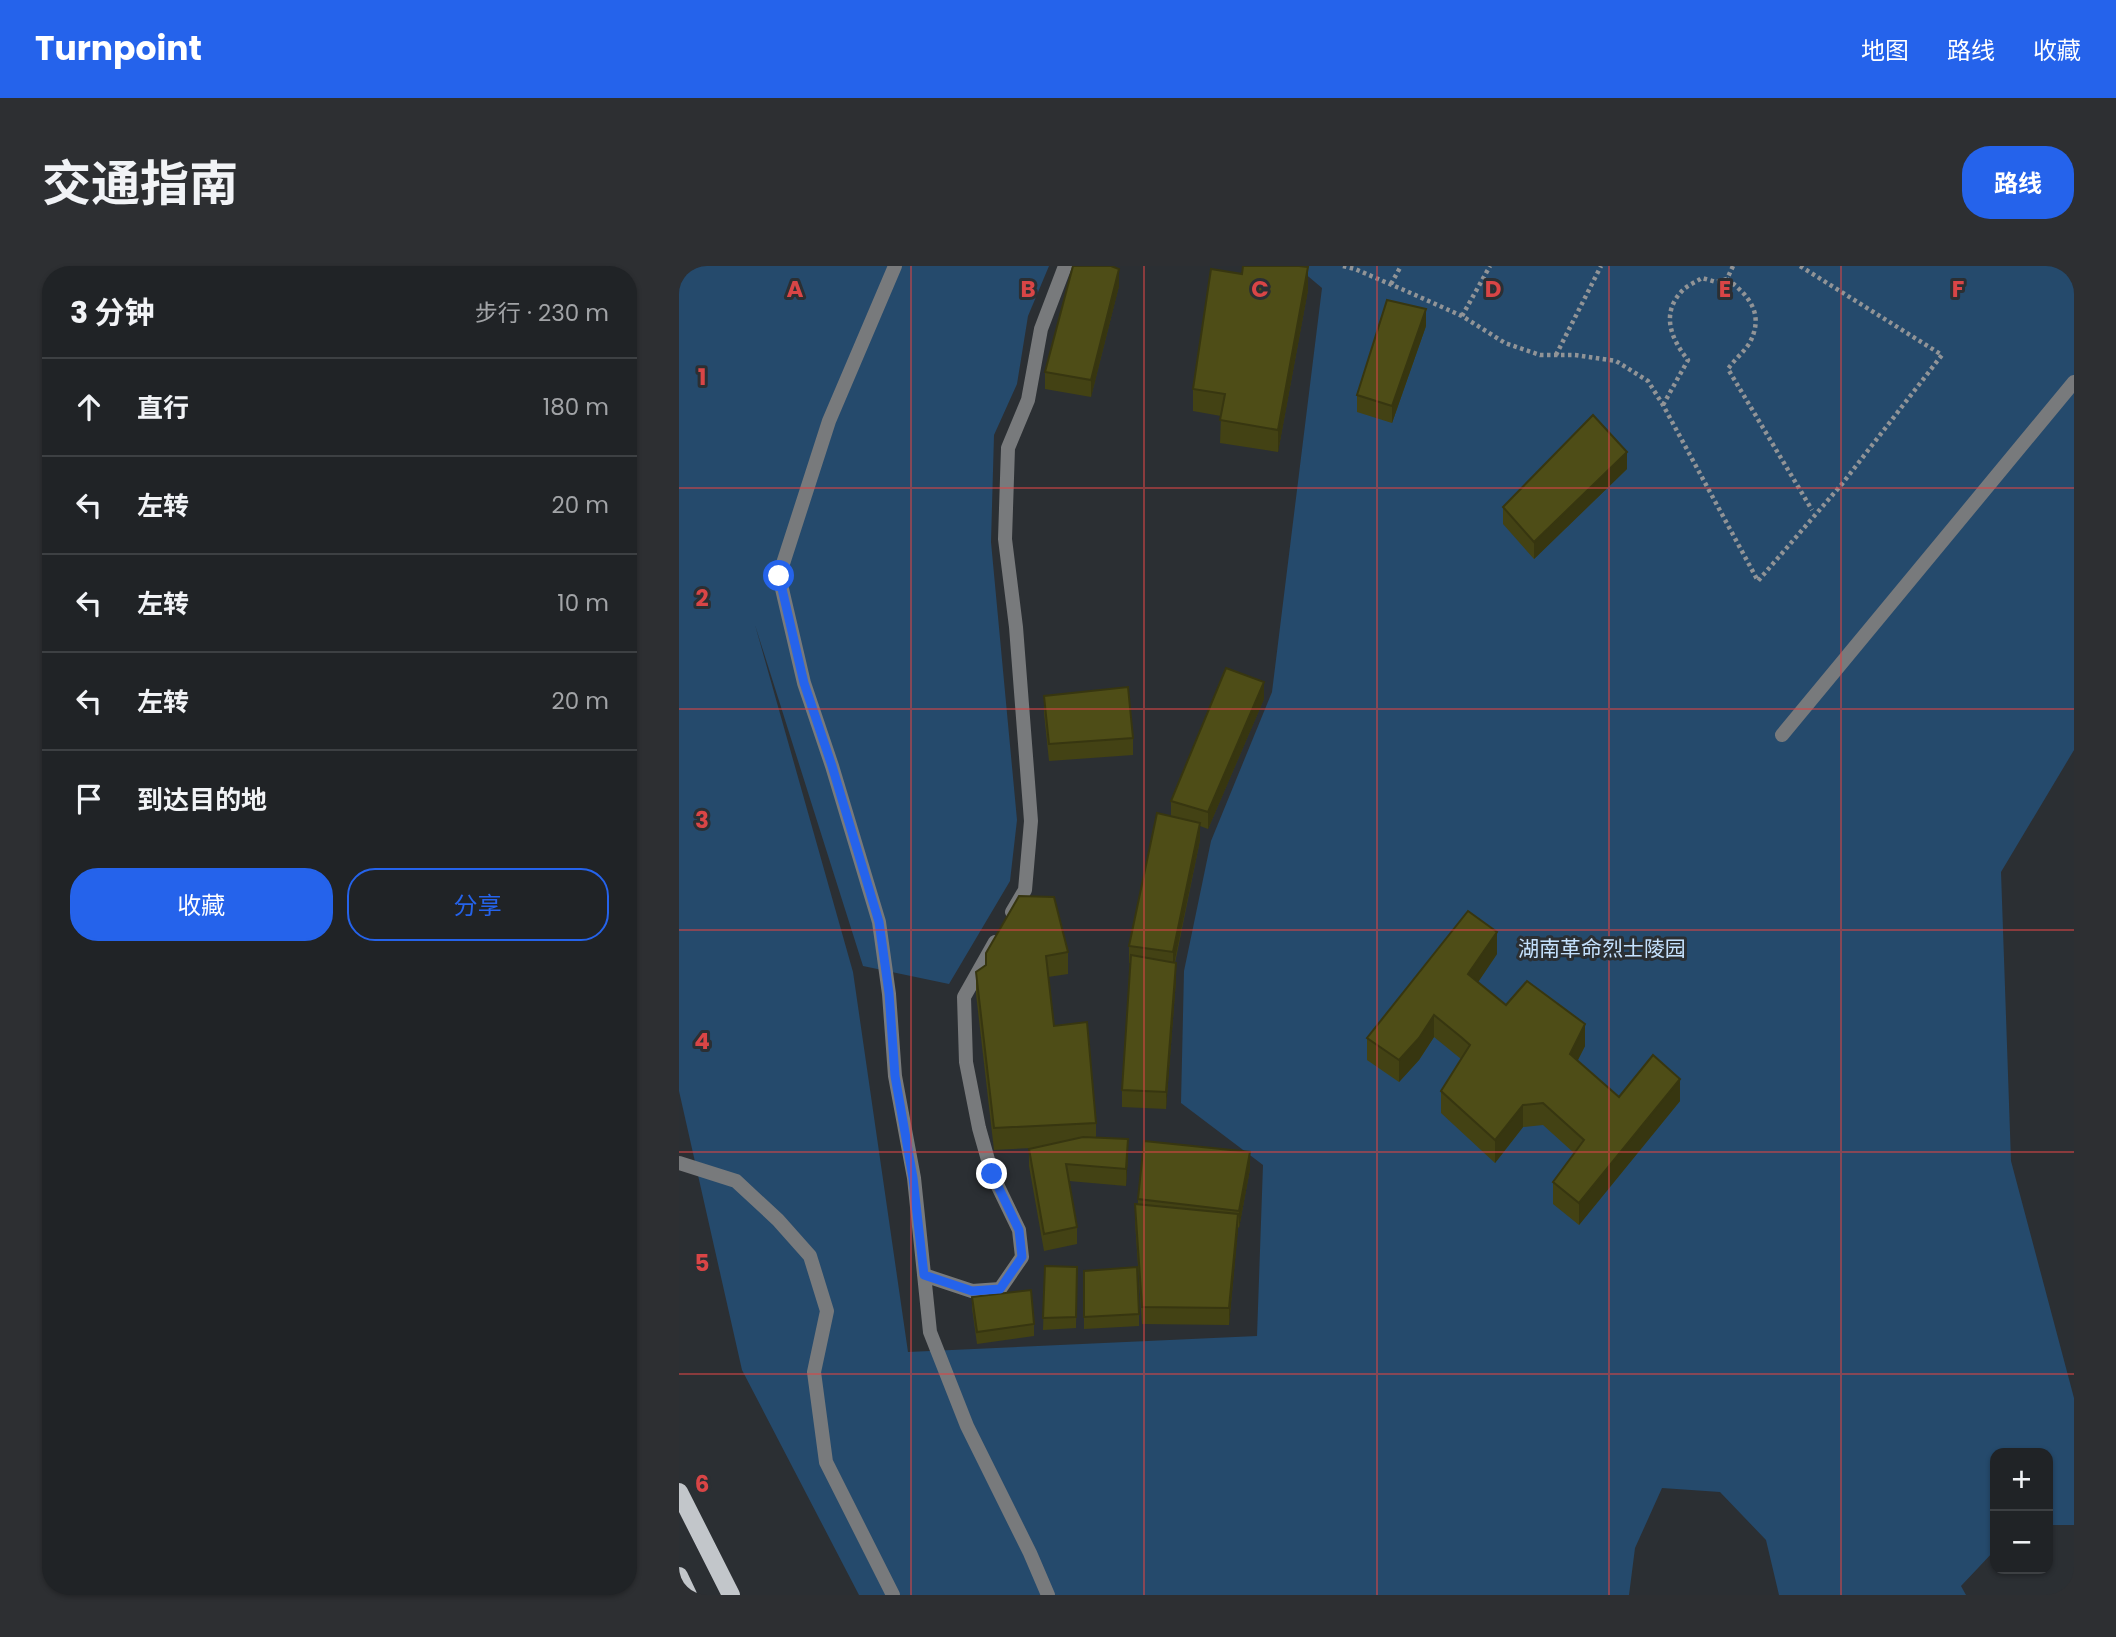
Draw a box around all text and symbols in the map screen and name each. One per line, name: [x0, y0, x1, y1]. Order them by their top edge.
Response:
text: Turnpoint: [35, 25, 202, 72]
text: 地图: [1861, 34, 1909, 67]
text: 路线: [1947, 34, 1995, 67]
text: 收藏: [2033, 34, 2081, 67]
button: 路线: [1962, 146, 2074, 219]
text: 交通指南: [42, 150, 238, 218]
text: A: [787, 273, 804, 305]
text: B: [1020, 273, 1036, 305]
text: C: [1251, 273, 1269, 305]
text: D: [1485, 273, 1501, 305]
text: E: [1719, 273, 1731, 305]
text: F: [1952, 273, 1964, 305]
text: 3 分钟: [70, 291, 155, 334]
text: 步行 · 230 m: [475, 297, 609, 329]
text: 1: [698, 361, 706, 393]
icon: ahead: [70, 388, 108, 426]
text: 直行: [137, 390, 189, 426]
text: 180 m: [543, 391, 609, 423]
icon: left: [70, 486, 108, 524]
text: 左转: [137, 488, 189, 524]
text: 20 m: [551, 489, 609, 521]
route start: [763, 560, 794, 591]
text: 2: [695, 582, 709, 614]
icon: left: [70, 584, 108, 622]
text: 左转: [137, 586, 189, 622]
text: 10 m: [557, 587, 609, 619]
icon: left: [70, 682, 108, 720]
text: 左转: [137, 684, 189, 720]
text: 20 m: [551, 685, 609, 717]
icon: arrive: [70, 780, 108, 818]
text: 到达目的地: [137, 782, 267, 818]
text: 3: [695, 804, 709, 836]
button: 收藏: [70, 868, 333, 941]
button: 分享: [347, 868, 609, 941]
park label: 湖南革命烈士陵园: [1518, 934, 1686, 963]
text: 4: [694, 1025, 710, 1057]
route end: [976, 1158, 1007, 1189]
text: 5: [695, 1247, 709, 1279]
map controls: [1990, 1448, 2053, 1574]
button: +: [1990, 1448, 2053, 1511]
text: 6: [695, 1468, 709, 1500]
button: −: [1990, 1511, 2053, 1574]

